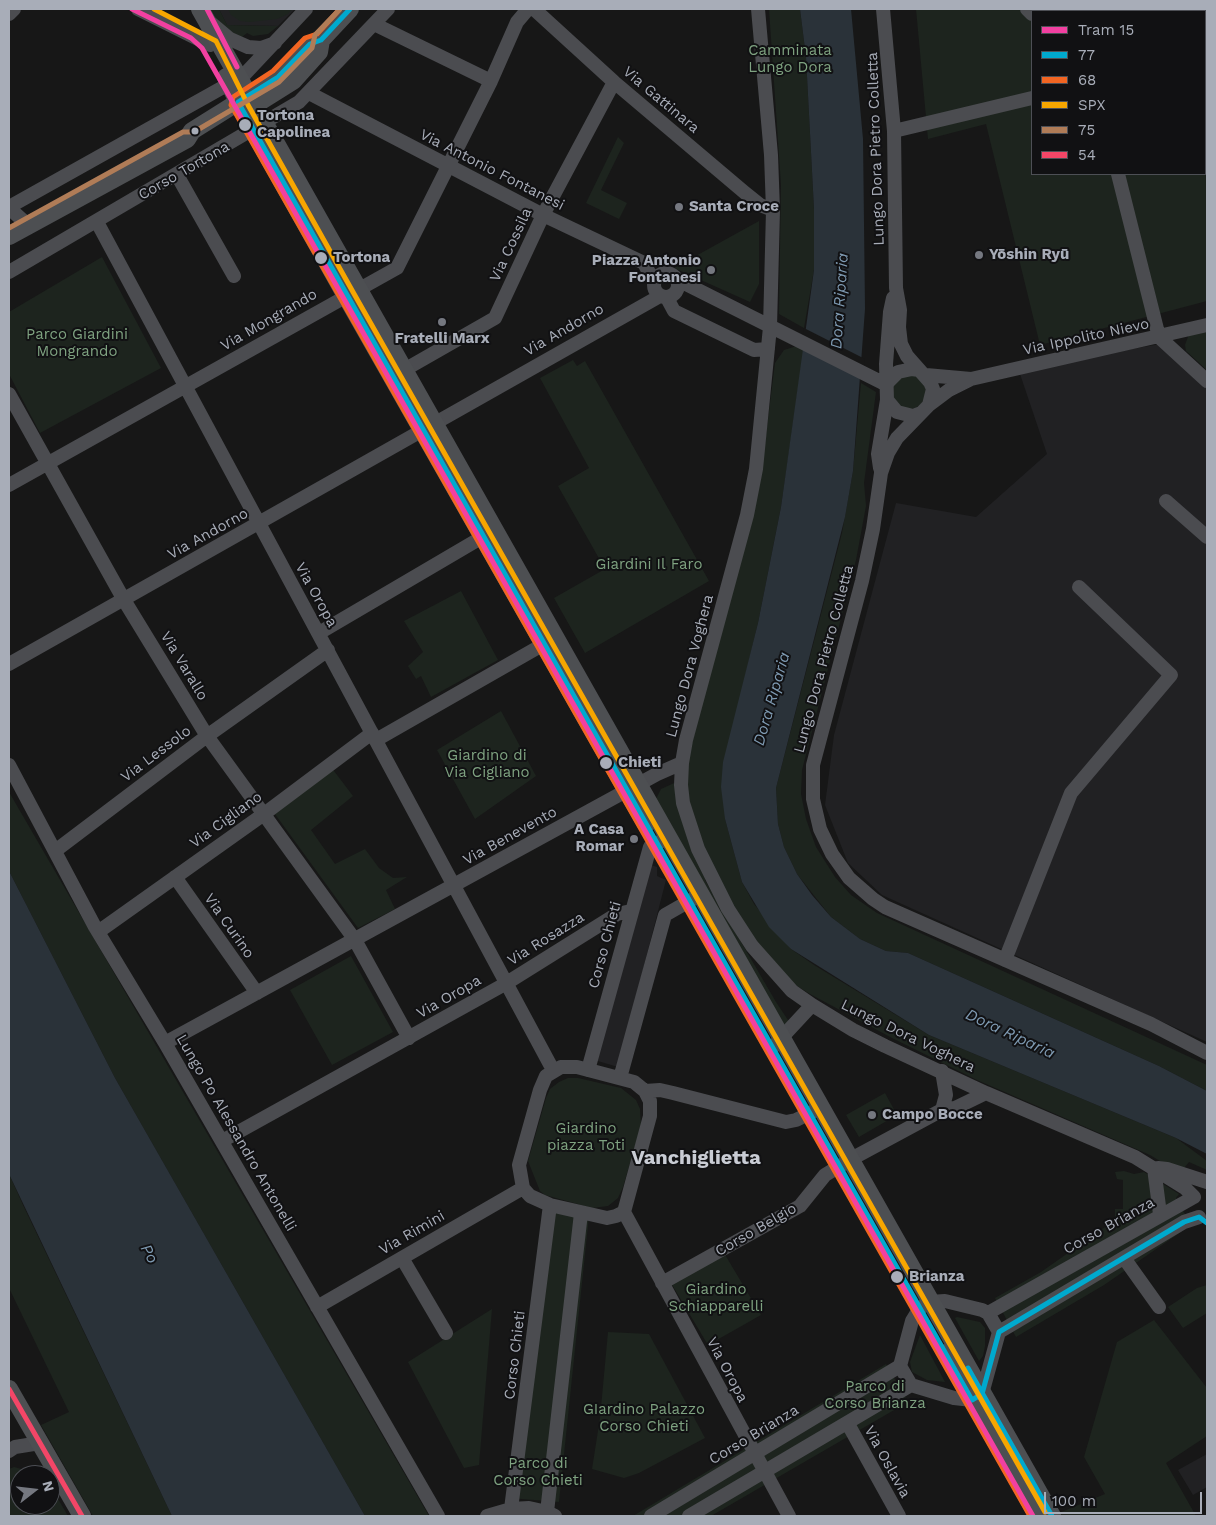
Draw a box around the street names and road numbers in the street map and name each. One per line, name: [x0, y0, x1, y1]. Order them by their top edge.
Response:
street label: Lungo Dora Pietro Colletta: [864, 52, 888, 246]
street label: Via Gattinara: [619, 63, 703, 137]
street label: Via Antonio Fontanesi: [417, 126, 567, 214]
street label: Corso Tortona: [135, 138, 233, 204]
street label: Via Cossila: [486, 205, 536, 285]
street label: Via Mongrando: [218, 285, 320, 355]
street label: Via Andorno: [521, 300, 607, 360]
street label: Via Ippolito Nievo: [1021, 315, 1151, 359]
street label: Via Andorno: [165, 504, 251, 564]
street label: Via Oropa: [291, 559, 341, 631]
street label: Lungo Dora Pietro Colletta: [790, 563, 858, 755]
street label: Lungo Dora Voghera: [662, 593, 718, 739]
street label: Via Varallo: [156, 628, 212, 704]
street label: Via Lessolo: [117, 722, 195, 786]
street label: Via Cigliano: [186, 788, 266, 852]
street label: Via Benevento: [460, 803, 560, 869]
street label: Via Curino: [200, 890, 258, 962]
street label: Corso Chieti: [585, 900, 625, 990]
street label: Via Rosazza: [504, 908, 588, 970]
street label: Via Oropa: [414, 971, 484, 1023]
street label: Lungo Dora Voghera: [838, 996, 978, 1076]
street label: Lungo Po Alessandro Antonelli: [172, 1031, 300, 1235]
street label: Corso Brianza: [1060, 1194, 1158, 1258]
street label: Corso Belgio: [712, 1199, 800, 1261]
street label: Via Rimini: [376, 1207, 448, 1259]
street label: Corso Chieti: [501, 1310, 529, 1400]
street label: Via Oropa: [702, 1334, 752, 1406]
street label: Corso Brianza: [706, 1401, 802, 1469]
street label: Via Oslavia: [860, 1423, 914, 1501]

